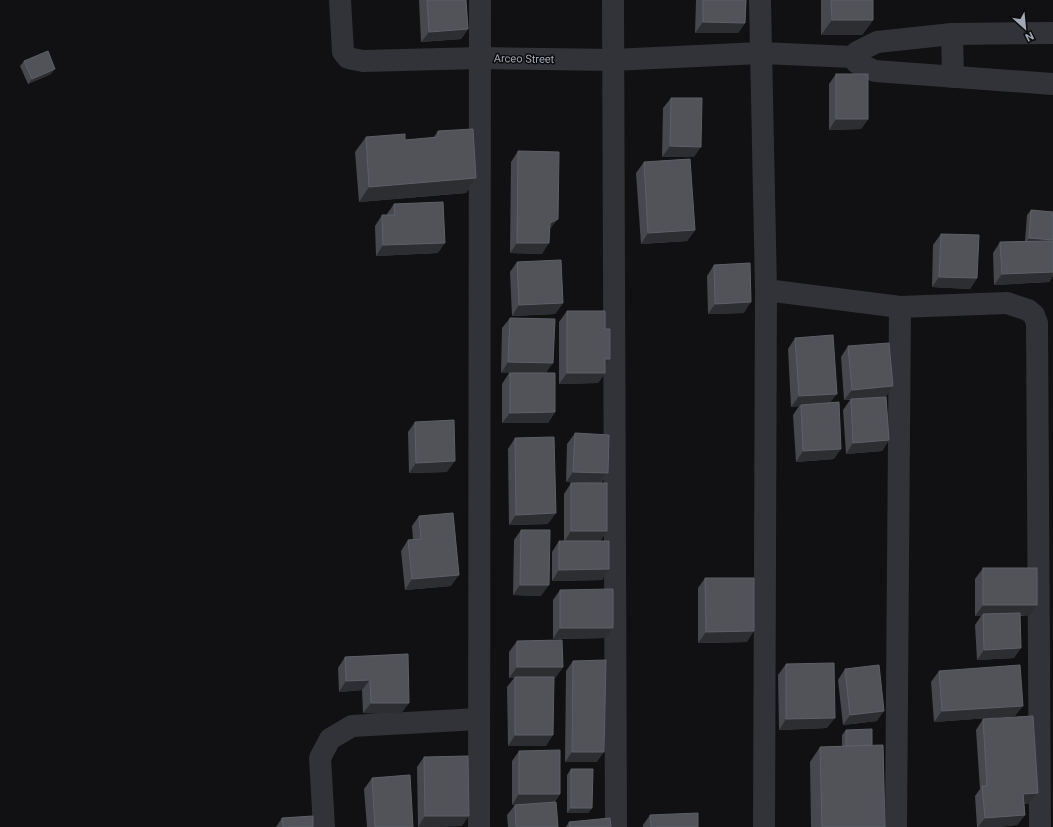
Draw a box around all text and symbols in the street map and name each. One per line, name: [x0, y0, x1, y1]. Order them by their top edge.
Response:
north arrow: [1005, 8, 1045, 48]
text: N: [1023, 29, 1036, 44]
street label: Arceo Street: [494, 52, 555, 66]

